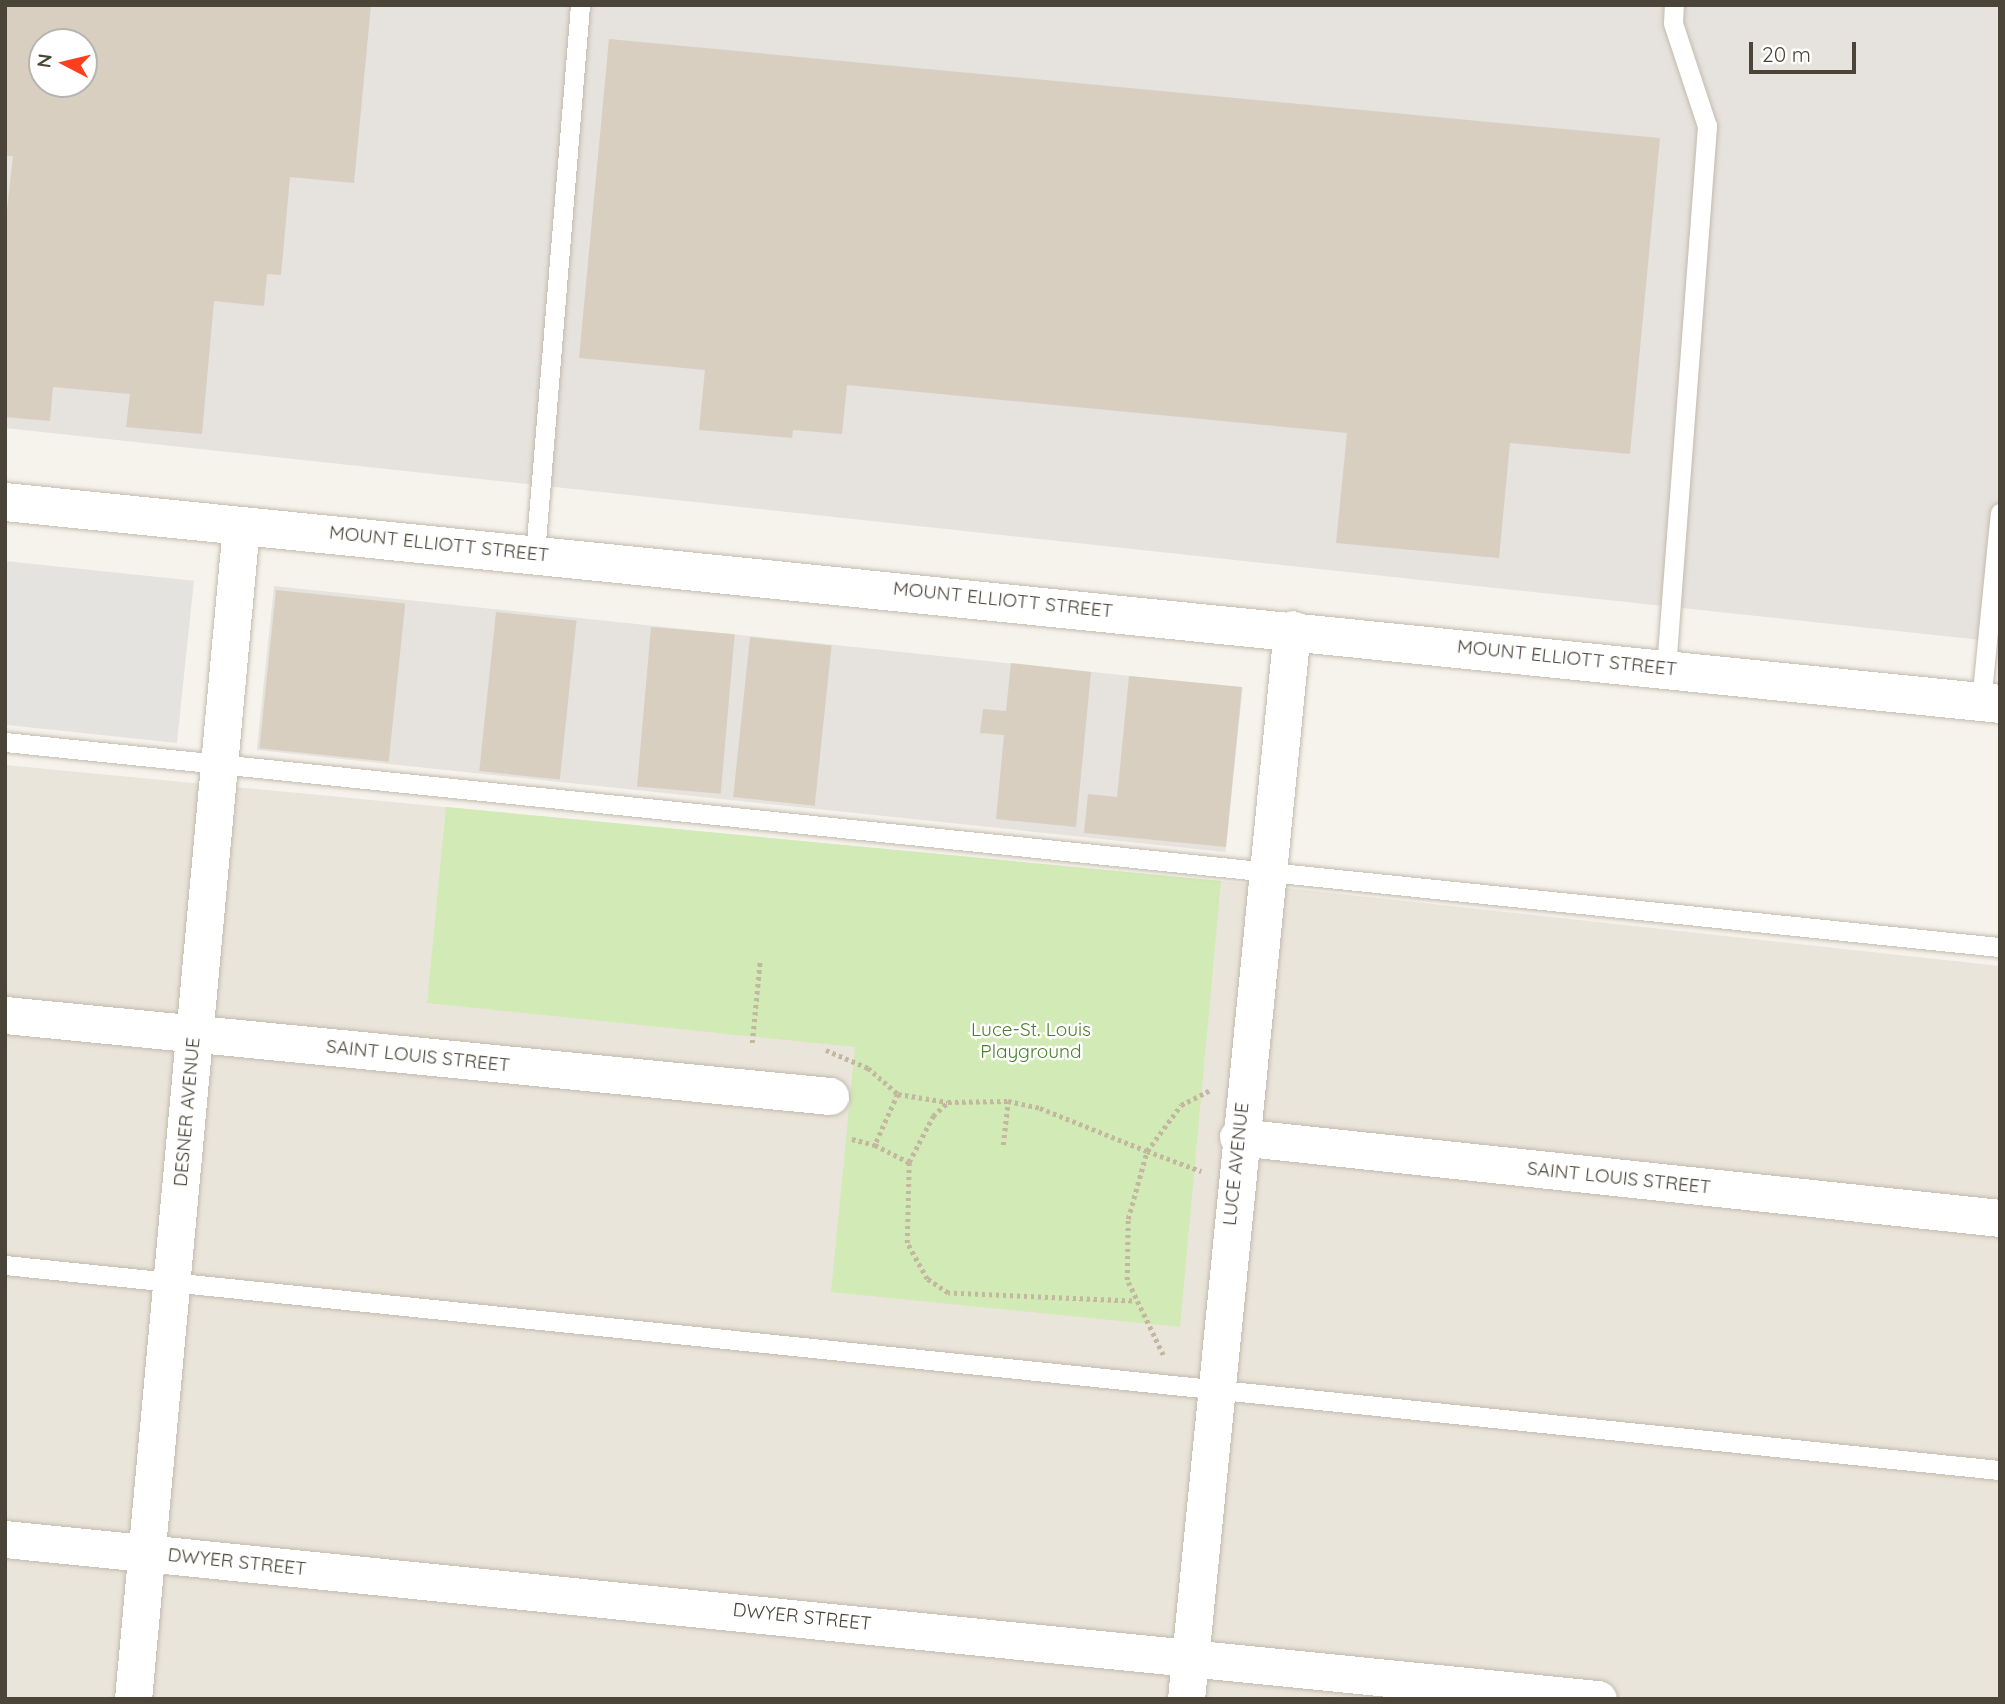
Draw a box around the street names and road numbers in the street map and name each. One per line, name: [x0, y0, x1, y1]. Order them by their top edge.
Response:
street label: MOUNT ELLIOTT STREET: [328, 521, 550, 567]
street label: MOUNT ELLIOTT STREET: [892, 577, 1114, 623]
street label: MOUNT ELLIOTT STREET: [1456, 635, 1678, 681]
street label: SAINT LOUIS STREET: [325, 1035, 511, 1077]
street label: DESNER AVENUE: [169, 1036, 205, 1188]
street label: LUCE AVENUE: [1218, 1101, 1254, 1227]
street label: SAINT LOUIS STREET: [1526, 1157, 1712, 1199]
street label: DWYER STREET: [167, 1543, 307, 1581]
street label: DWYER STREET: [732, 1598, 872, 1636]

